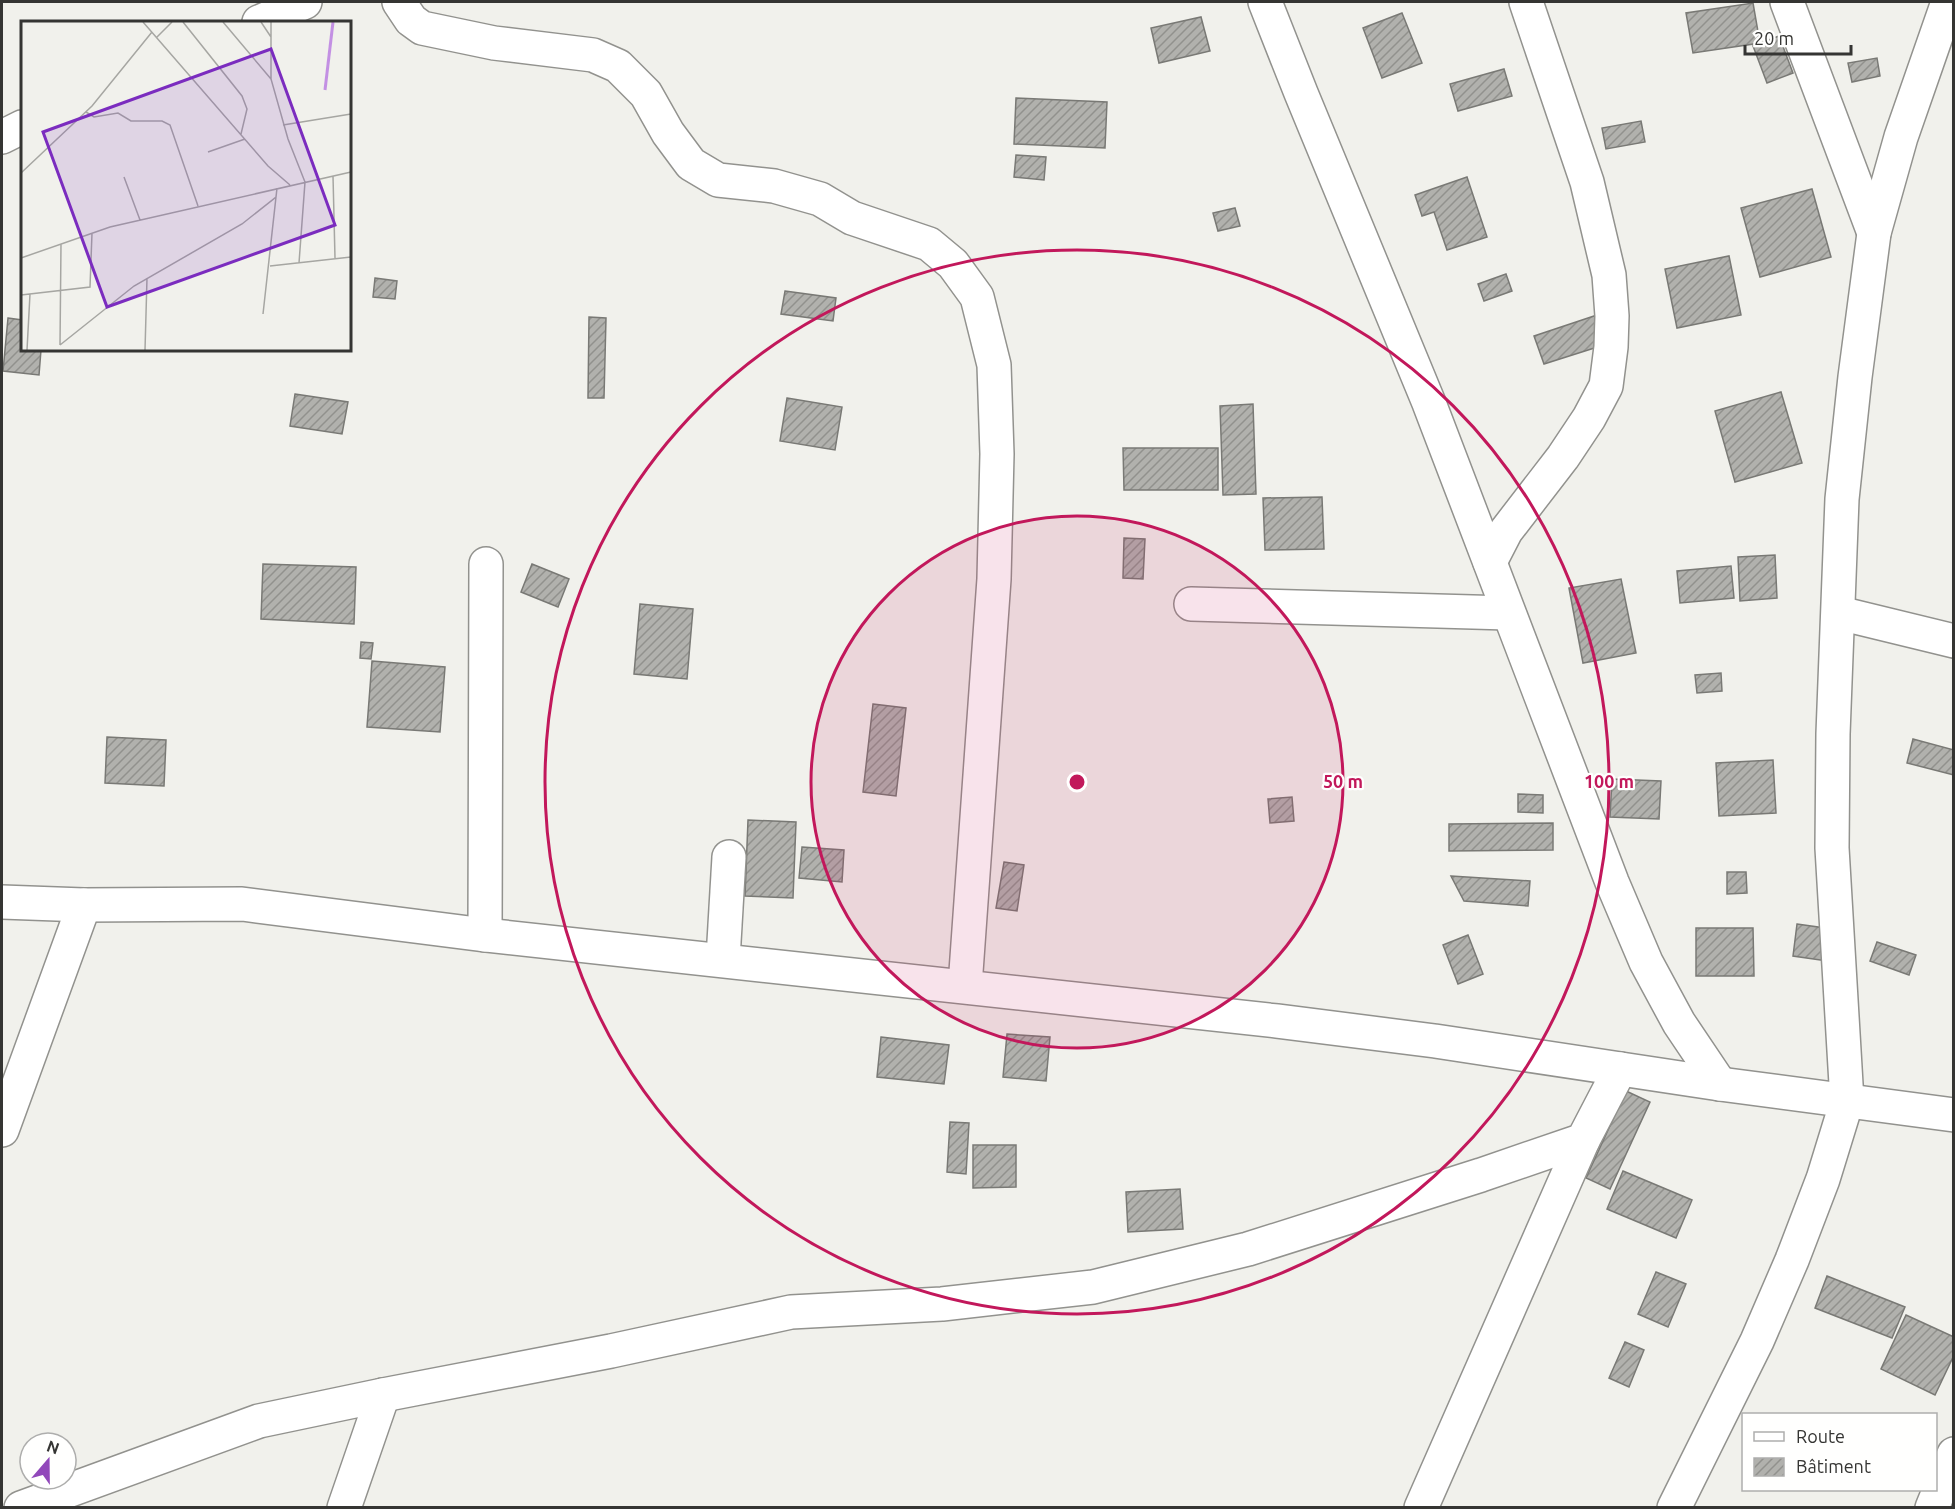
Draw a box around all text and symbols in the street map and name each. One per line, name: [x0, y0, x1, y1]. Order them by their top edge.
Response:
scale bar: [1745, 18, 1852, 56]
inset map: [21, 21, 351, 351]
text: 20 m: [1754, 28, 1794, 48]
text: 50 m: [1323, 771, 1363, 791]
text: 100 m: [1584, 771, 1634, 791]
centre of rings: [1067, 772, 1087, 792]
legend: [1742, 1413, 1937, 1491]
text: Route: [1796, 1426, 1845, 1446]
north arrow: [18, 1431, 78, 1491]
text: N: [44, 1436, 62, 1457]
text: Bâtiment: [1796, 1456, 1871, 1476]

